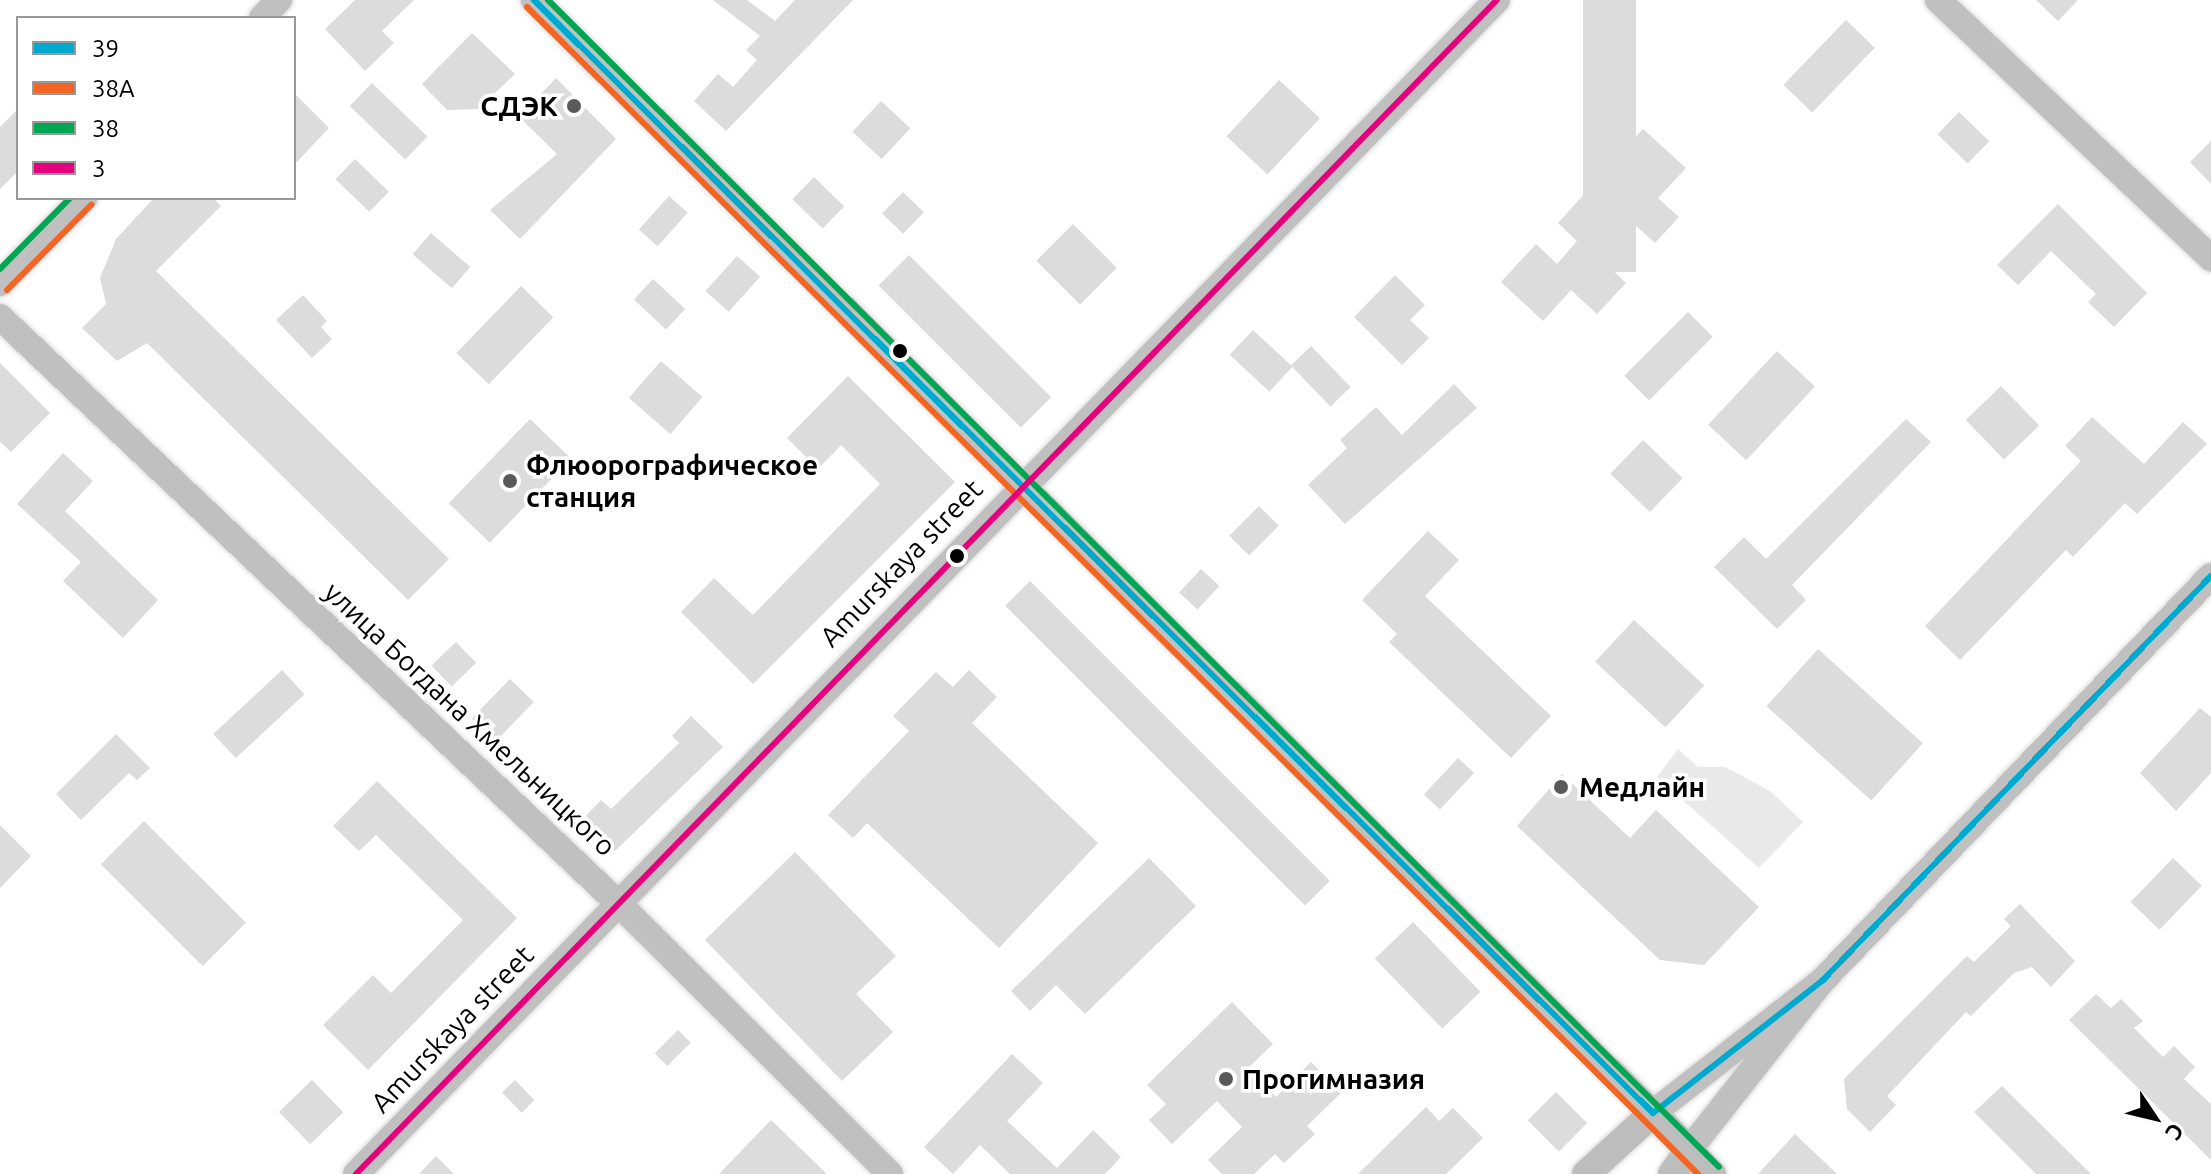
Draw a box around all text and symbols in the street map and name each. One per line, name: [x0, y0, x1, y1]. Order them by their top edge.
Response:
legend: [16, 16, 296, 200]
text: 39: [92, 35, 119, 62]
text: 38А: [92, 75, 135, 102]
place label: СДЭК: [480, 89, 558, 123]
marker: СДЭК: [565, 97, 583, 115]
text: 38: [92, 115, 119, 142]
text: 3: [92, 155, 106, 182]
unlabelled marker: [892, 343, 908, 359]
place label: Флюорографическое станция: [526, 448, 818, 514]
marker: Флюорографическое станция: [501, 472, 519, 490]
street label: Amurskaya street: [813, 472, 989, 654]
unlabelled marker: [949, 548, 965, 564]
street label: улица Богдана Хмельницкого: [317, 575, 623, 863]
place label: Медлайн: [1579, 770, 1705, 804]
marker: Медлайн: [1550, 776, 1572, 798]
street label: Amurskaya street: [364, 938, 540, 1120]
place label: Прогимназия: [1242, 1062, 1425, 1096]
marker: Прогимназия: [1217, 1070, 1235, 1088]
north arrow: [2115, 1078, 2195, 1158]
text: С: [2161, 1119, 2189, 1145]

